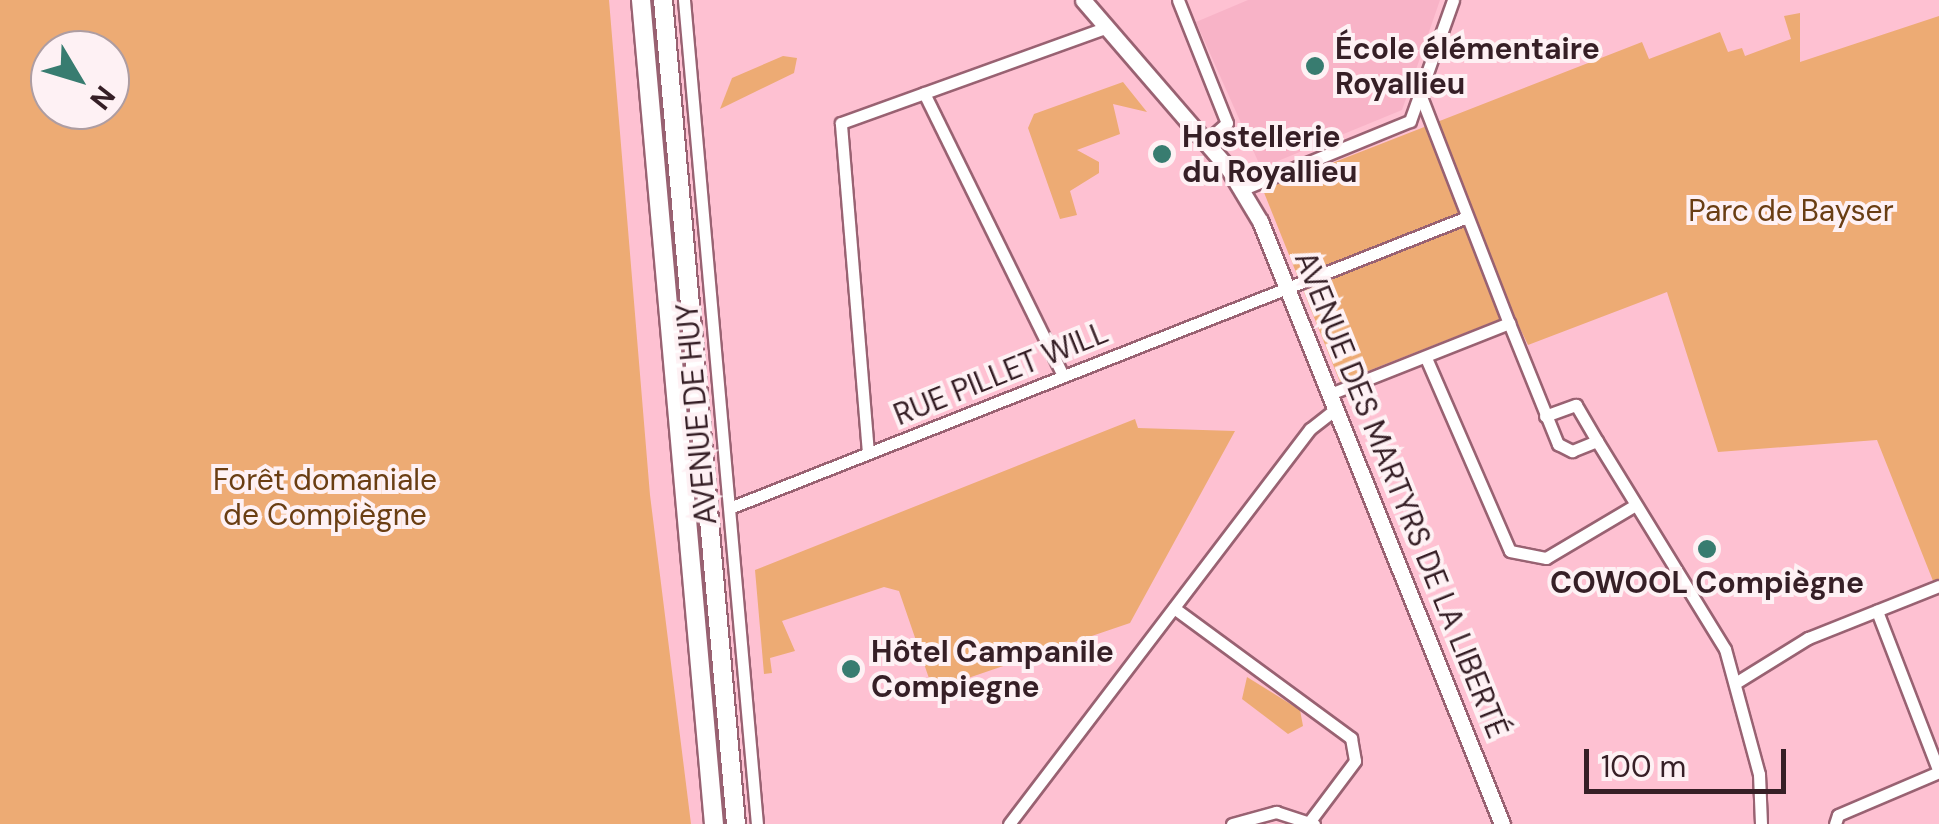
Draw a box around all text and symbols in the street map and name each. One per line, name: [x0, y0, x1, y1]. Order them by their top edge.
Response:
north arrow: [30, 30, 130, 130]
place label: École élémentaire Royallieu: [1335, 31, 1600, 102]
marker: École élémentaire Royallieu: [1304, 55, 1326, 77]
text: N: [82, 78, 123, 117]
place label: Hostellerie du Royallieu: [1182, 119, 1357, 190]
marker: Hostellerie du Royallieu: [1151, 143, 1173, 165]
park label: Parc de Bayser: [1688, 193, 1894, 229]
street label: AVENUE DES MARTYRS DE LA LIBERTÉ: [1287, 247, 1515, 743]
street label: AVENUE DE HUY: [669, 302, 725, 526]
street label: RUE PILLET WILL: [889, 315, 1113, 433]
park label: Forêt domaniale de Compiègne: [213, 462, 437, 532]
marker: COWOOL Compiègne: [1696, 538, 1718, 560]
place label: COWOOL Compiègne: [1550, 565, 1864, 601]
place label: Hôtel Campanile Compiegne: [871, 634, 1114, 704]
marker: Hôtel Campanile Compiegne: [840, 658, 862, 680]
scale bar: [1589, 729, 1792, 791]
text: 100 m: [1601, 747, 1686, 786]

